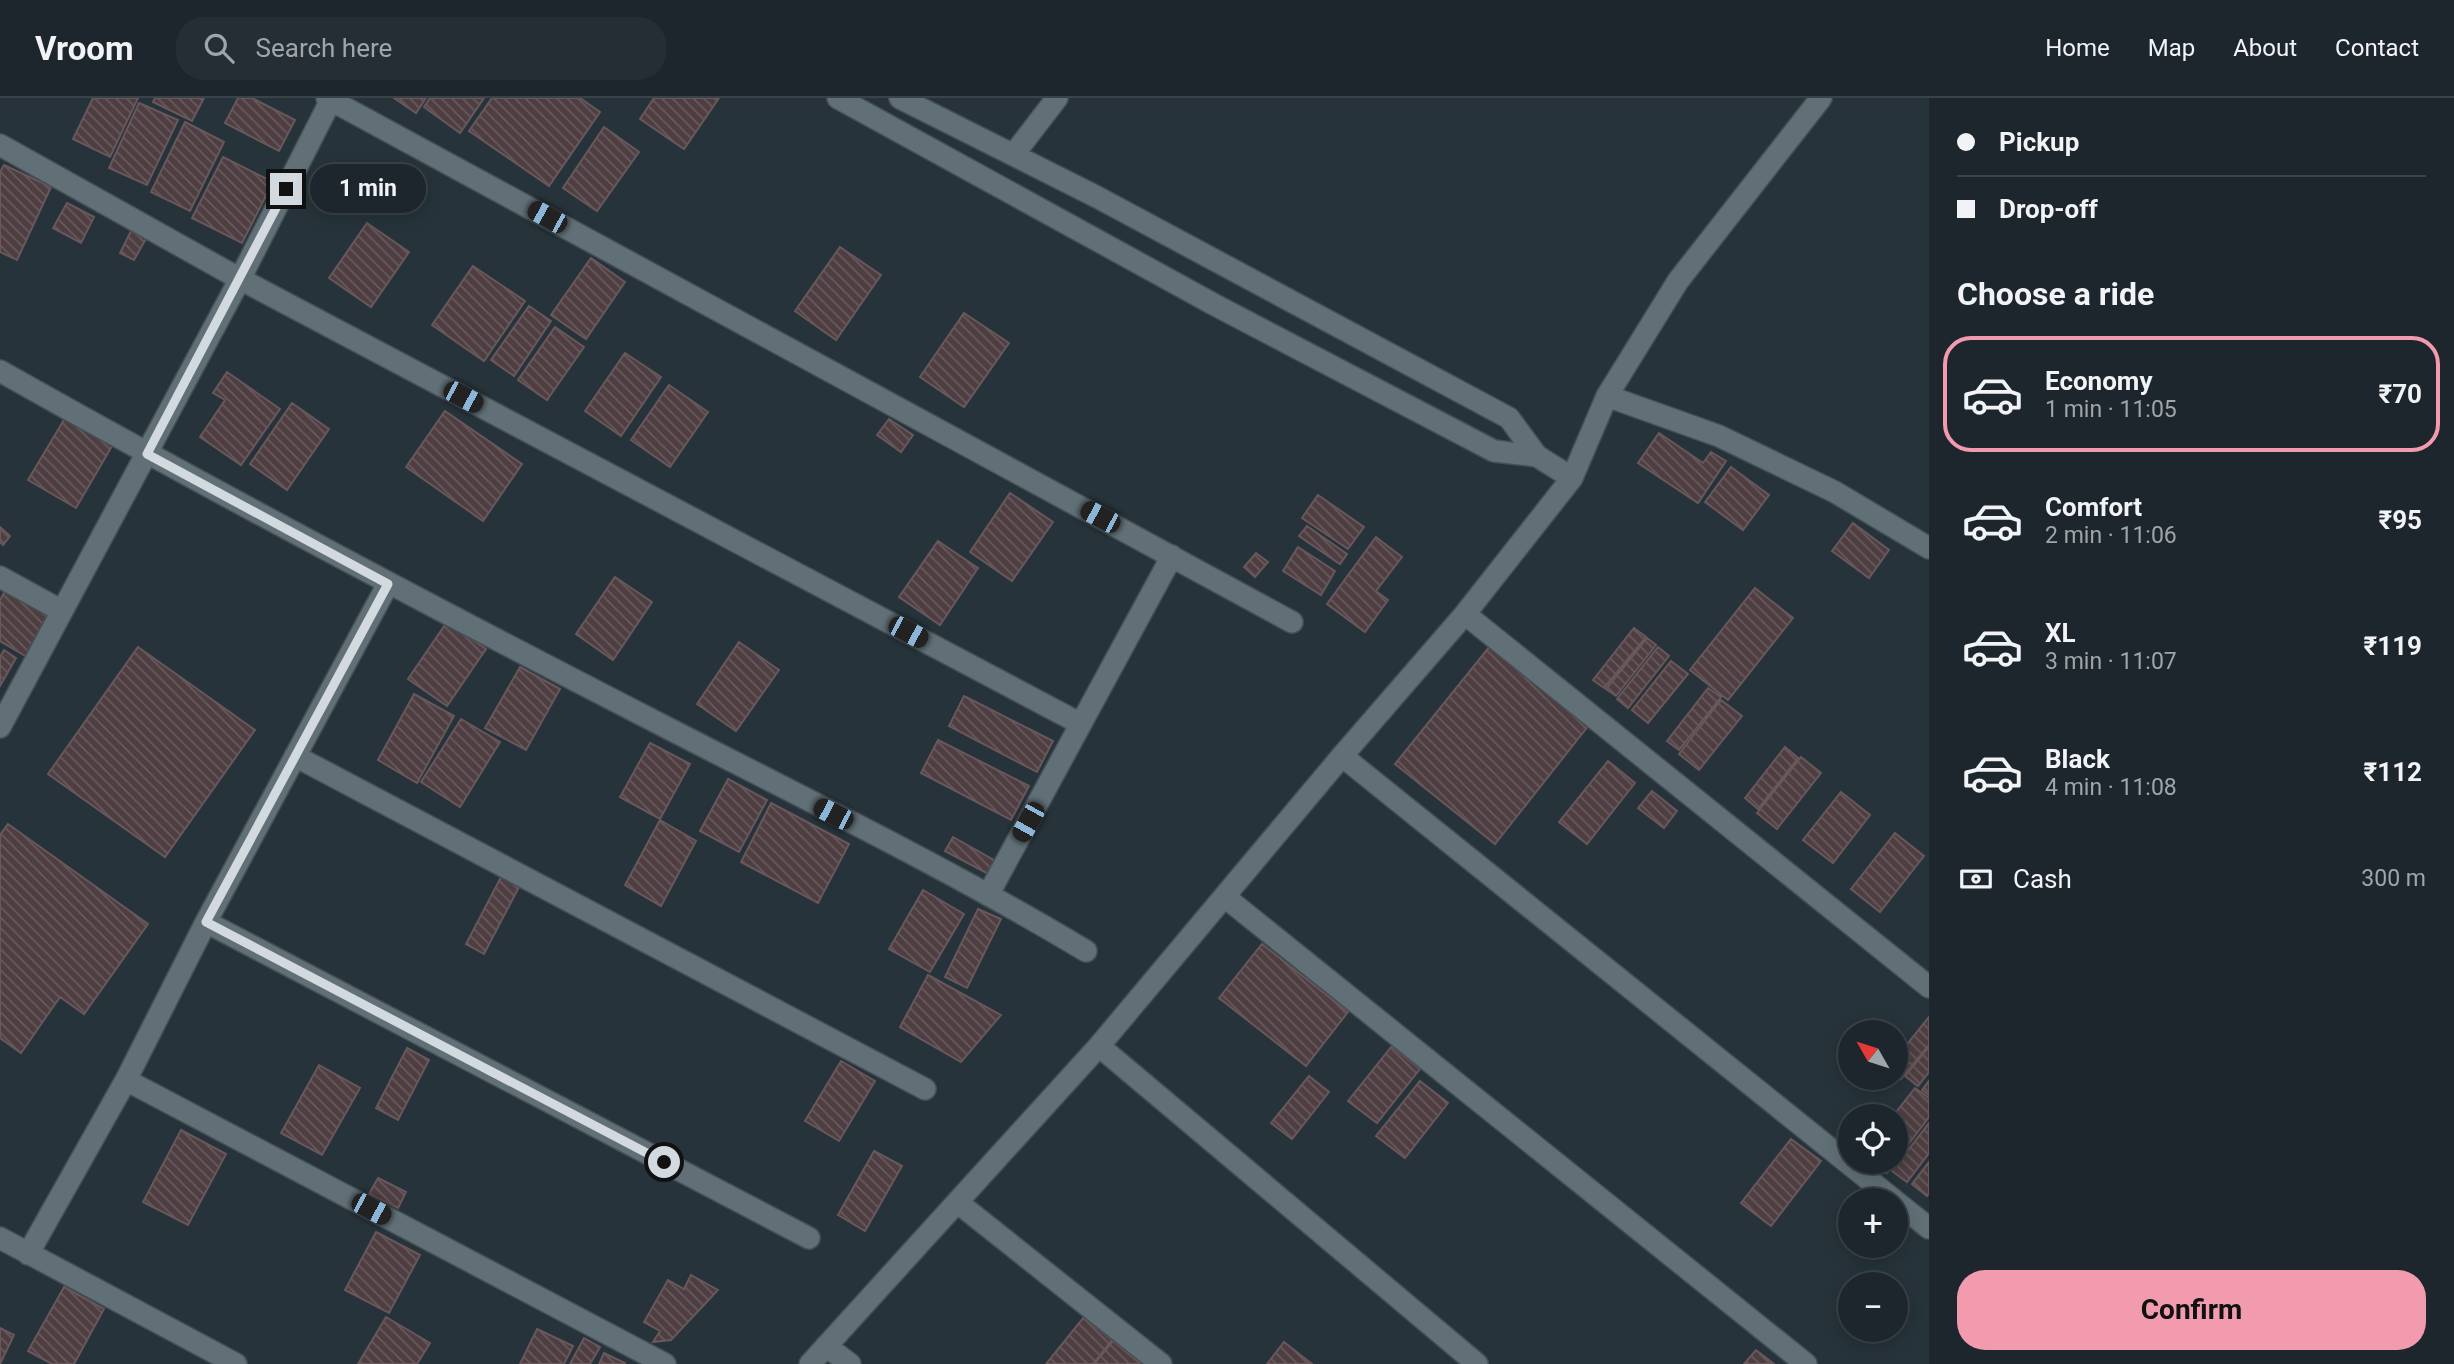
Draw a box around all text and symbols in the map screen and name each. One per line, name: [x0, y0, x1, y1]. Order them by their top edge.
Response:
search box: [176, 17, 666, 80]
text: Vroom: [35, 29, 134, 68]
icon: search: [200, 29, 238, 67]
text: Search here: [256, 33, 392, 63]
text: Home: [2045, 34, 2110, 62]
text: Map: [2148, 34, 2195, 62]
text: About: [2233, 34, 2297, 62]
text: Contact: [2335, 34, 2419, 62]
text: Pickup: [1999, 127, 2079, 157]
callout: 1 min: [310, 164, 426, 214]
route end: [270, 173, 302, 205]
text: 1 min: [339, 175, 397, 202]
text: Drop-off: [1999, 194, 2098, 224]
car: [524, 198, 571, 236]
text: Choose a ride: [1957, 275, 2154, 313]
icon: car: [1961, 363, 2024, 426]
text: Economy: [2045, 366, 2152, 396]
car: [440, 378, 487, 416]
text: ₹70: [2378, 379, 2422, 409]
text: 1 min · 11:05: [2045, 396, 2177, 423]
icon: car: [1961, 489, 2024, 552]
text: Comfort: [2045, 492, 2142, 522]
car: [1077, 498, 1124, 536]
text: ₹95: [2378, 505, 2422, 535]
text: 2 min · 11:06: [2045, 522, 2177, 549]
car: [885, 613, 932, 651]
icon: car: [1961, 615, 2024, 678]
text: XL: [2045, 618, 2076, 648]
text: ₹119: [2364, 631, 2422, 661]
text: 3 min · 11:07: [2045, 648, 2177, 675]
icon: car: [1961, 741, 2024, 804]
text: Black: [2045, 744, 2110, 774]
text: ₹112: [2364, 757, 2422, 787]
text: 4 min · 11:08: [2045, 774, 2177, 801]
car: [810, 795, 857, 833]
car: [1009, 799, 1048, 845]
icon: cash: [1957, 860, 1995, 898]
text: Cash: [2013, 864, 2072, 894]
text: 300 m: [2361, 865, 2426, 892]
north arrow: [1838, 1020, 1908, 1090]
map controls: [1838, 1020, 1908, 1342]
button: locate: [1838, 1104, 1908, 1174]
route start: [648, 1146, 680, 1178]
button: +: [1838, 1188, 1908, 1258]
car: [348, 1190, 395, 1228]
button: Confirm: [1957, 1270, 2426, 1350]
button: −: [1838, 1272, 1908, 1342]

